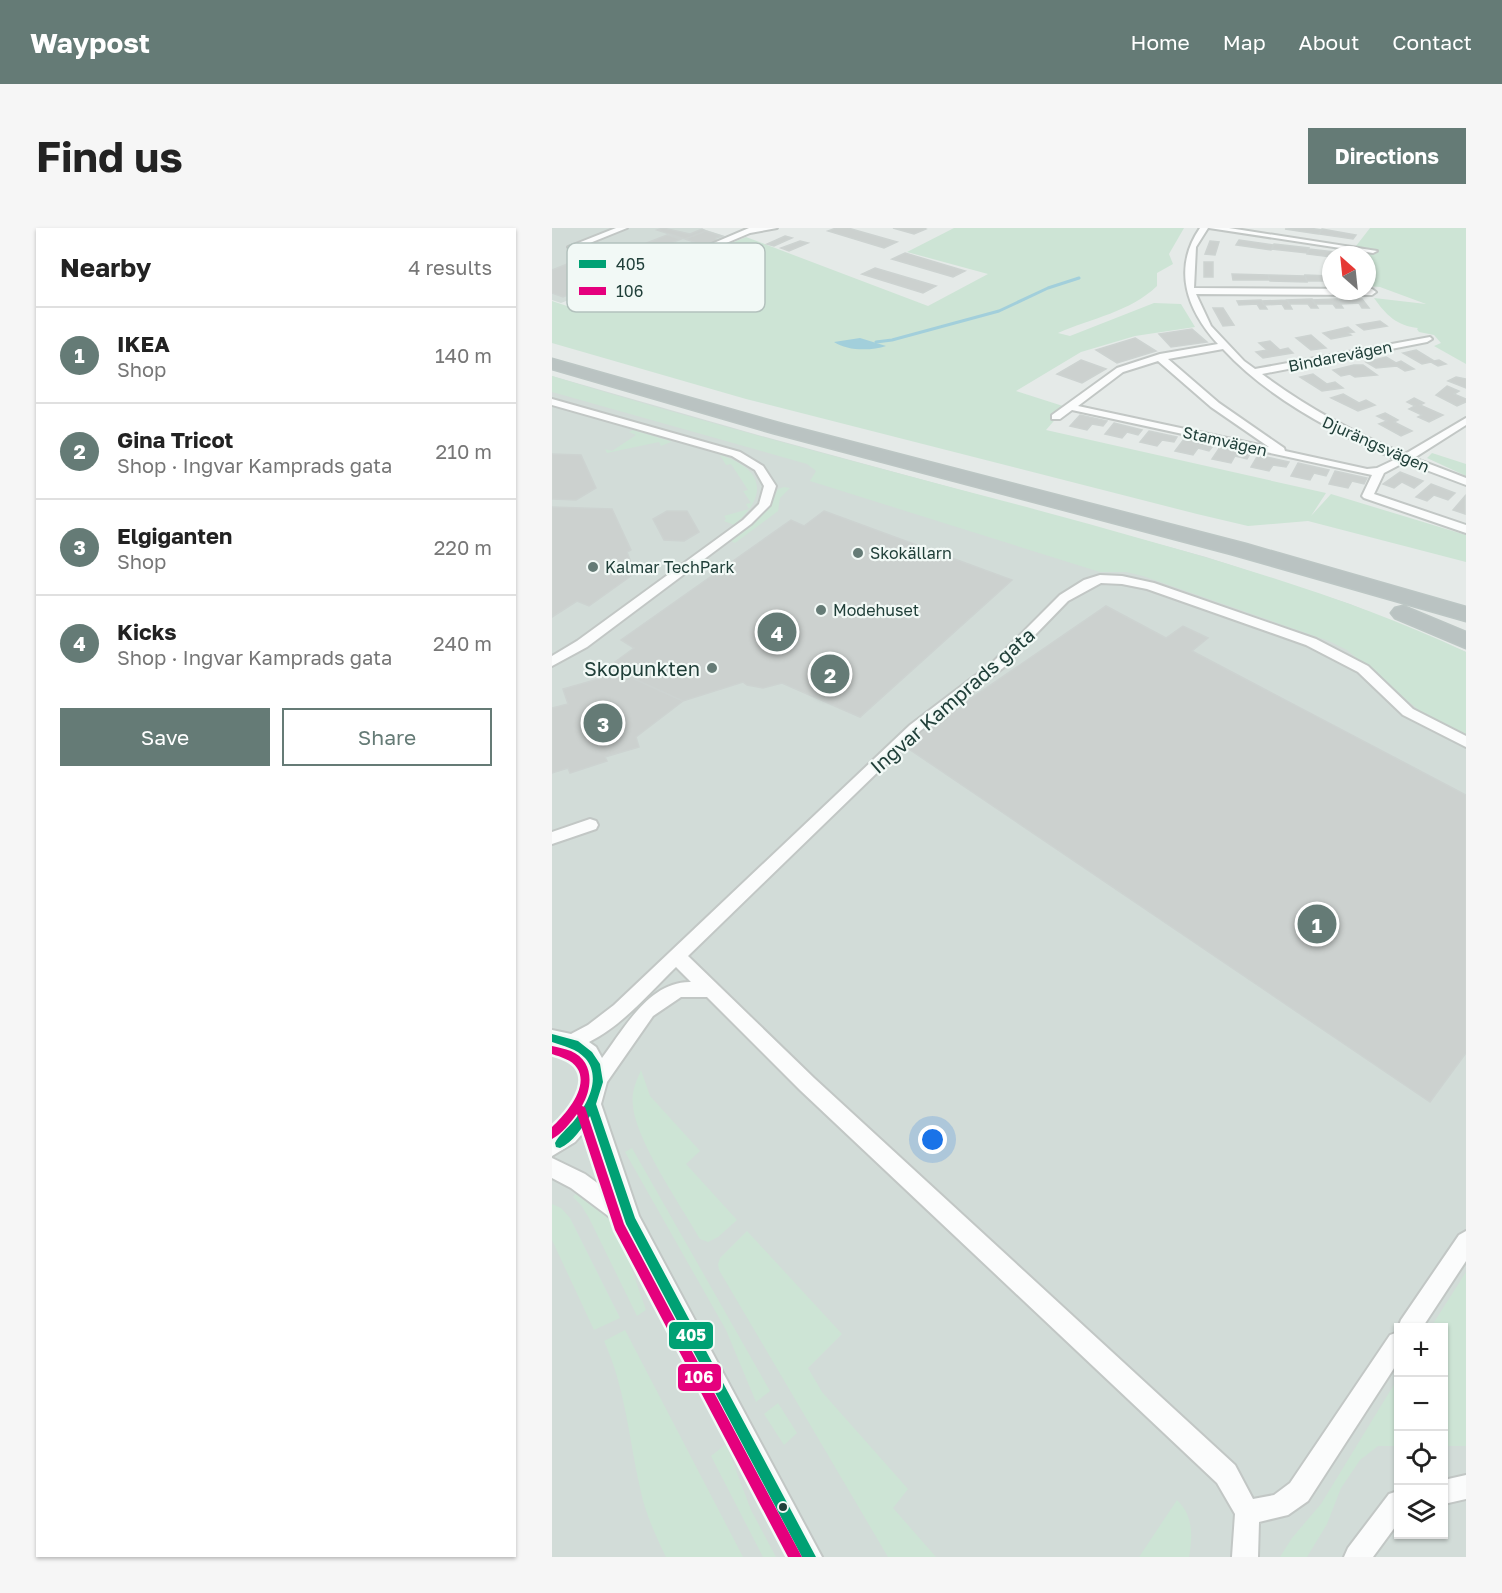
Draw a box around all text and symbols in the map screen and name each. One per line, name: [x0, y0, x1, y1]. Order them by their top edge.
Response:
text: Waypost: [30, 26, 150, 59]
text: Home: [1130, 29, 1190, 55]
text: Map: [1223, 29, 1266, 55]
text: About: [1299, 29, 1359, 55]
text: Contact: [1392, 29, 1472, 55]
button: Directions: [1308, 128, 1466, 184]
text: Find us: [36, 131, 183, 181]
legend: [567, 243, 765, 312]
north arrow: [1322, 246, 1376, 300]
text: Nearby: [60, 252, 151, 283]
text: 405: [616, 254, 645, 274]
text: 4 results: [408, 255, 492, 279]
text: 106: [616, 281, 643, 301]
text: IKEA: [117, 330, 170, 357]
street label: Bindarevägen: [1286, 336, 1394, 376]
text: 1: [74, 343, 85, 367]
text: 140 m: [435, 343, 492, 367]
text: Shop: [117, 357, 166, 381]
street label: Djurängsvägen: [1319, 411, 1433, 477]
street label: Stamvägen: [1181, 422, 1269, 460]
text: Gina Tricot: [117, 426, 233, 453]
text: 2: [73, 439, 86, 463]
text: 210 m: [436, 439, 492, 463]
text: Shop · Ingvar Kamprads gata: [117, 453, 392, 477]
text: Elgiganten: [117, 522, 232, 549]
text: 3: [73, 535, 86, 559]
text: 220 m: [434, 535, 492, 559]
place label: Skokällarn: [870, 543, 952, 563]
marker: Skokällarn: [851, 546, 865, 560]
text: Shop: [117, 549, 166, 573]
place label: Kalmar TechPark: [605, 557, 734, 577]
marker: Kalmar TechPark: [586, 560, 600, 574]
place label: Modehuset: [833, 600, 919, 620]
marker: Modehuset: [814, 603, 828, 617]
pin: 4: [758, 610, 796, 654]
text: Kicks: [117, 618, 177, 645]
street label: Ingvar Kamprads gata: [865, 622, 1039, 778]
text: 4: [73, 631, 86, 655]
text: 240 m: [433, 631, 492, 655]
text: Shop · Ingvar Kamprads gata: [117, 645, 392, 669]
pin: 2: [810, 652, 850, 696]
place label: Skopunkten: [584, 656, 700, 680]
marker: Skopunkten: [705, 661, 719, 675]
pin: 3: [584, 700, 622, 746]
button: Save: [60, 708, 270, 766]
button: Share: [282, 708, 492, 766]
pin: 1: [1298, 902, 1336, 946]
your location: [918, 1125, 947, 1154]
line badge: 405: [668, 1321, 714, 1350]
map controls: [1394, 1323, 1448, 1539]
button: +: [1394, 1323, 1448, 1377]
text: 405: [676, 1325, 706, 1345]
line badge: 106: [677, 1363, 722, 1392]
text: 106: [685, 1367, 713, 1387]
button: −: [1394, 1377, 1448, 1431]
button: locate: [1394, 1431, 1448, 1485]
button: layers: [1394, 1485, 1448, 1539]
unlabelled marker: [777, 1501, 789, 1513]

